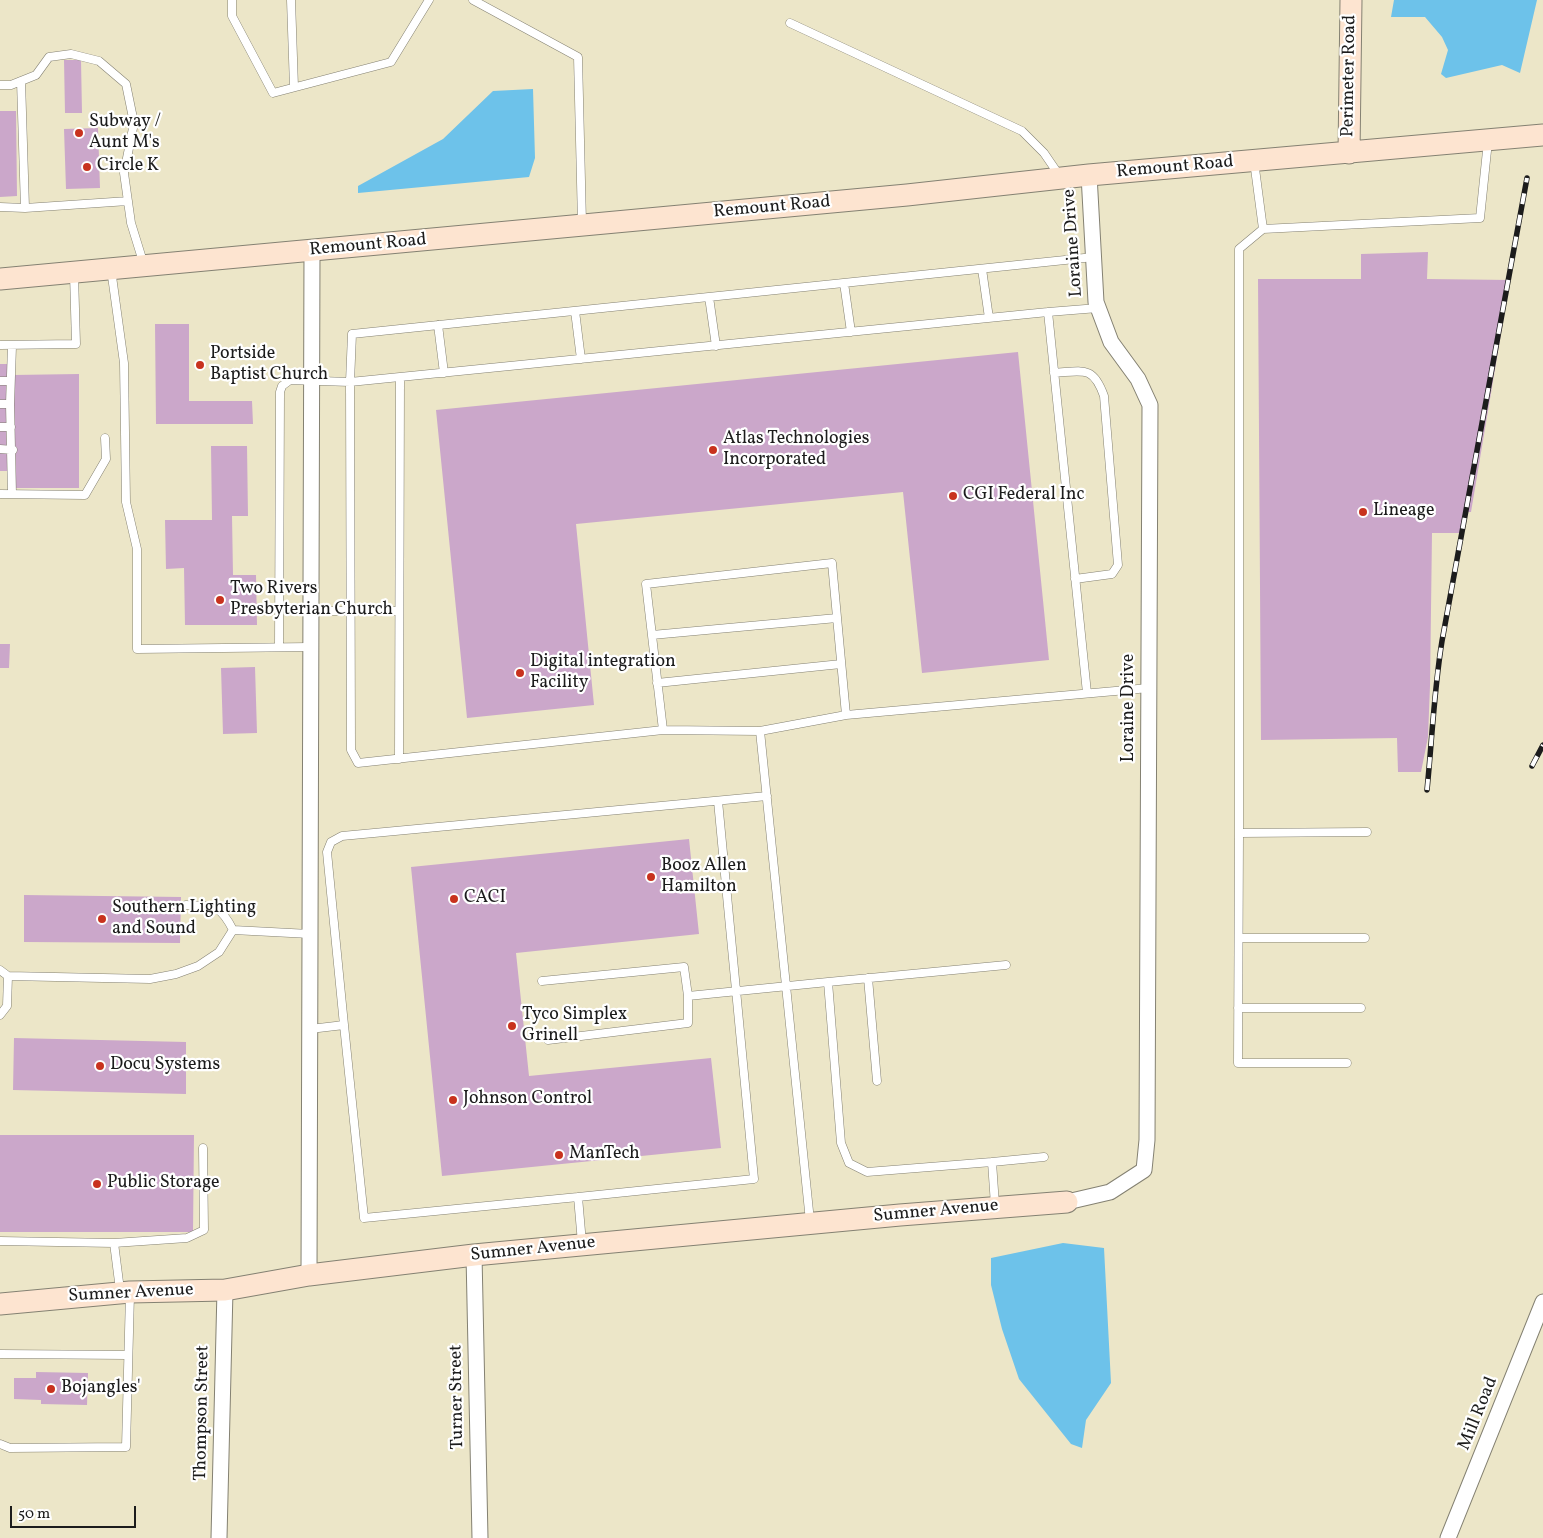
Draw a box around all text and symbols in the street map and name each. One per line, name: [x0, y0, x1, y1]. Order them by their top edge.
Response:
street label: Perimeter Road: [1338, 15, 1362, 137]
place label: Subway / Aunt M's: [89, 112, 161, 154]
marker: Subway / Aunt M's: [73, 127, 85, 139]
street label: Remount Road: [1116, 152, 1234, 184]
place label: Circle K: [97, 156, 159, 178]
marker: Circle K: [81, 161, 93, 173]
street label: Loraine Drive: [1059, 188, 1089, 298]
street label: Remount Road: [713, 192, 831, 224]
street label: Remount Road: [309, 230, 427, 262]
place label: Portside Baptist Church: [210, 344, 328, 386]
marker: Portside Baptist Church: [194, 359, 206, 371]
place label: Atlas Technologies Incorporated: [723, 429, 869, 472]
marker: Atlas Technologies Incorporated: [707, 444, 719, 456]
place label: CGI Federal Inc: [963, 485, 1085, 507]
marker: CGI Federal Inc: [947, 490, 959, 502]
place label: Lineage: [1373, 501, 1434, 523]
marker: Lineage: [1357, 506, 1369, 518]
place label: Two Rivers Presbyterian Church: [230, 579, 393, 622]
marker: Two Rivers Presbyterian Church: [214, 594, 226, 606]
place label: Digital integration Facility: [530, 652, 676, 694]
street label: Loraine Drive: [1119, 654, 1141, 762]
marker: Digital integration Facility: [514, 667, 526, 679]
place label: Booz Allen Hamilton: [661, 856, 747, 899]
marker: Booz Allen Hamilton: [645, 871, 657, 883]
place label: CACI: [464, 888, 506, 910]
marker: CACI: [448, 893, 460, 905]
place label: Southern Lighting and Sound: [112, 898, 256, 941]
marker: Southern Lighting and Sound: [96, 913, 108, 925]
place label: Tyco Simplex Grinell: [522, 1005, 627, 1048]
marker: Tyco Simplex Grinell: [506, 1020, 518, 1032]
place label: Docu Systems: [110, 1055, 220, 1077]
marker: Docu Systems: [94, 1060, 106, 1072]
place label: Johnson Control: [463, 1089, 592, 1111]
marker: Johnson Control: [447, 1094, 459, 1106]
place label: ManTech: [569, 1144, 640, 1166]
marker: ManTech: [553, 1149, 565, 1161]
place label: Public Storage: [107, 1173, 220, 1195]
marker: Public Storage: [91, 1178, 103, 1190]
street label: Sumner Avenue: [873, 1196, 999, 1228]
street label: Sumner Avenue: [470, 1233, 596, 1267]
street label: Sumner Avenue: [68, 1280, 194, 1308]
street label: Turner Street: [446, 1344, 470, 1450]
street label: Thompson Street: [191, 1345, 215, 1481]
street label: Mill Road: [1455, 1374, 1503, 1454]
place label: Bojangles': [61, 1378, 141, 1400]
marker: Bojangles': [45, 1383, 57, 1395]
scale bar: [12, 1496, 139, 1528]
text: 50 m: [18, 1504, 50, 1525]

